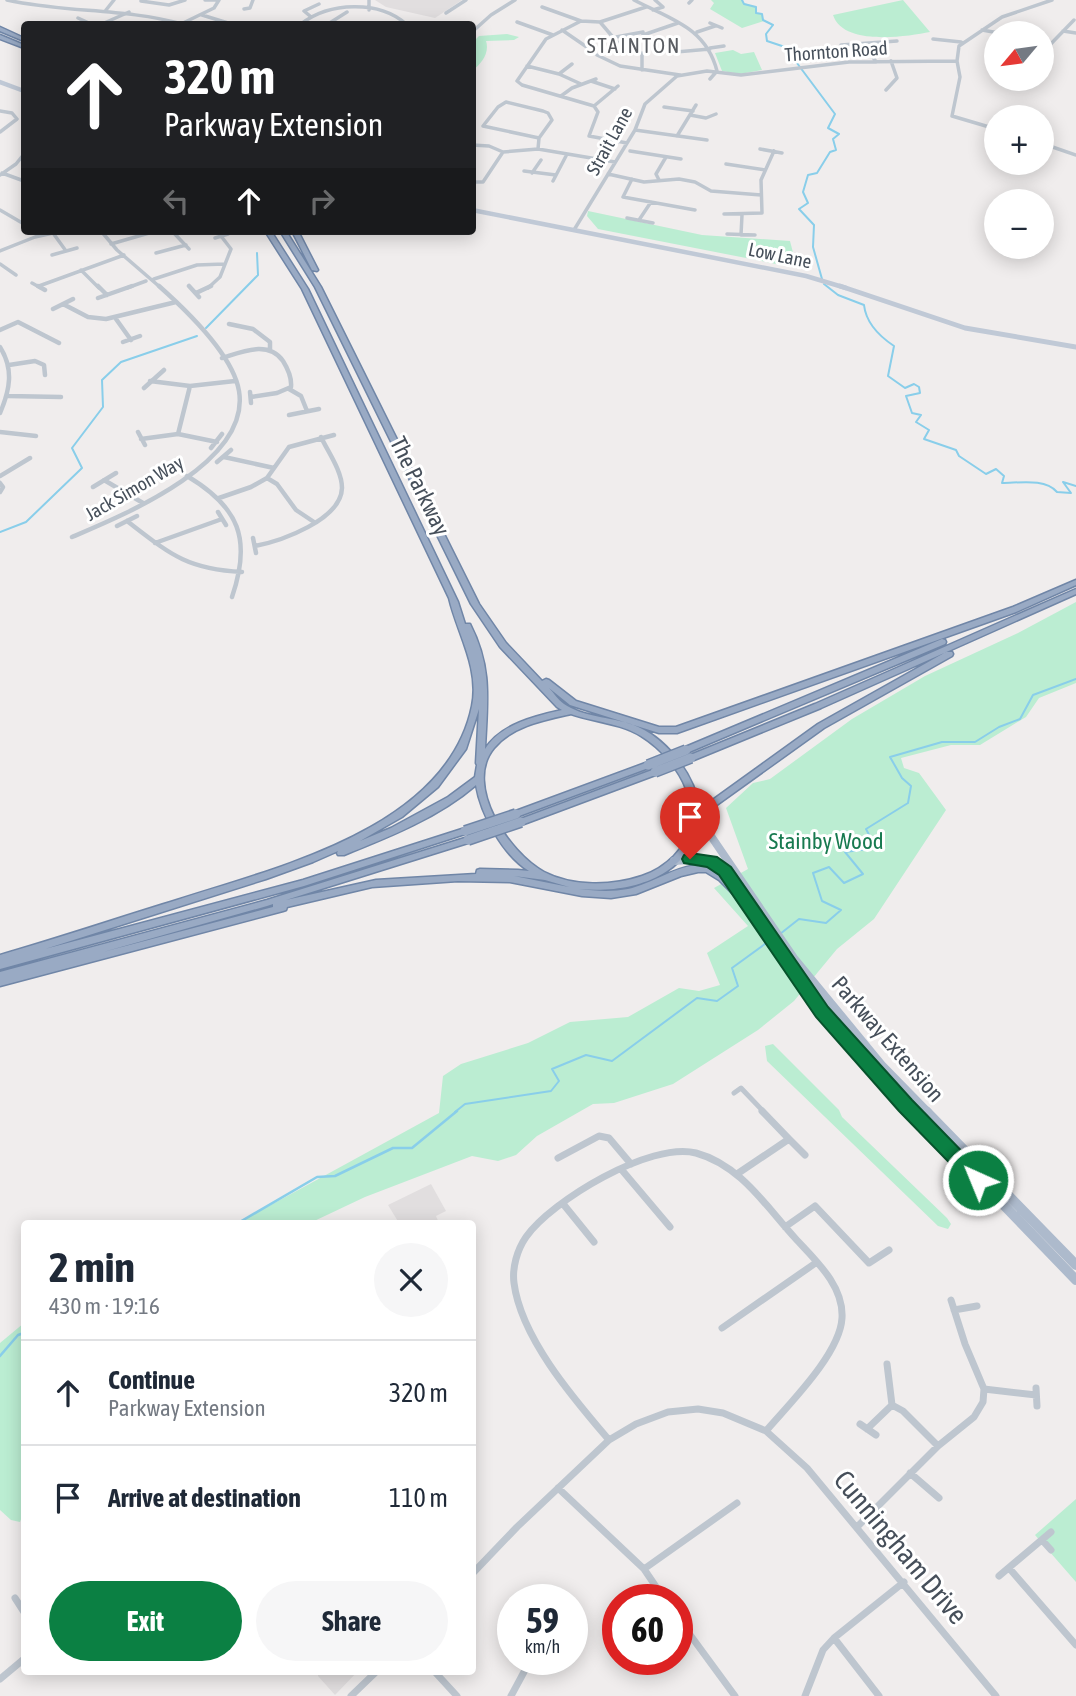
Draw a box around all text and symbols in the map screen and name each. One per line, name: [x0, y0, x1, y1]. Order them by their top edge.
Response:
north arrow: [984, 21, 1054, 91]
map controls: [984, 21, 1054, 259]
district label: STAINTON: [587, 33, 681, 57]
street label: Thornton Road: [784, 36, 888, 66]
text: 320 m: [164, 48, 275, 104]
icon: ahead: [49, 49, 140, 140]
street label: Strait Lane: [581, 103, 637, 179]
button: +: [984, 105, 1054, 175]
text: Parkway Extension: [164, 106, 383, 143]
icon: left: [157, 182, 195, 220]
icon: ahead: [230, 182, 268, 220]
icon: right: [303, 182, 341, 220]
button: −: [984, 189, 1054, 259]
street label: Low Lane: [746, 238, 814, 272]
street label: The Parkway: [385, 432, 455, 540]
street label: Jack Simon Way: [81, 451, 187, 525]
pin: [660, 787, 720, 859]
icon: arrive: [671, 798, 709, 836]
park label: Stainby Wood: [768, 828, 884, 854]
street label: Parkway Extension: [826, 971, 950, 1107]
position arrow: [941, 1143, 1015, 1217]
text: 2 min: [49, 1243, 135, 1291]
button: close: [374, 1243, 448, 1317]
text: 430 m · 19:16: [49, 1293, 160, 1319]
text: Continue: [108, 1365, 195, 1395]
icon: ahead: [49, 1374, 87, 1412]
text: 320 m: [389, 1378, 448, 1408]
text: Parkway Extension: [108, 1395, 266, 1421]
street label: Cunningham Drive: [828, 1464, 974, 1630]
icon: arrive: [49, 1479, 87, 1517]
text: Arrive at destination: [108, 1483, 301, 1513]
text: 110 m: [389, 1483, 448, 1513]
button: Exit: [49, 1581, 242, 1661]
button: Share: [256, 1581, 448, 1661]
speed limit sign: 60: [602, 1584, 693, 1675]
text: 59: [526, 1600, 559, 1640]
text: km/h: [525, 1636, 560, 1657]

